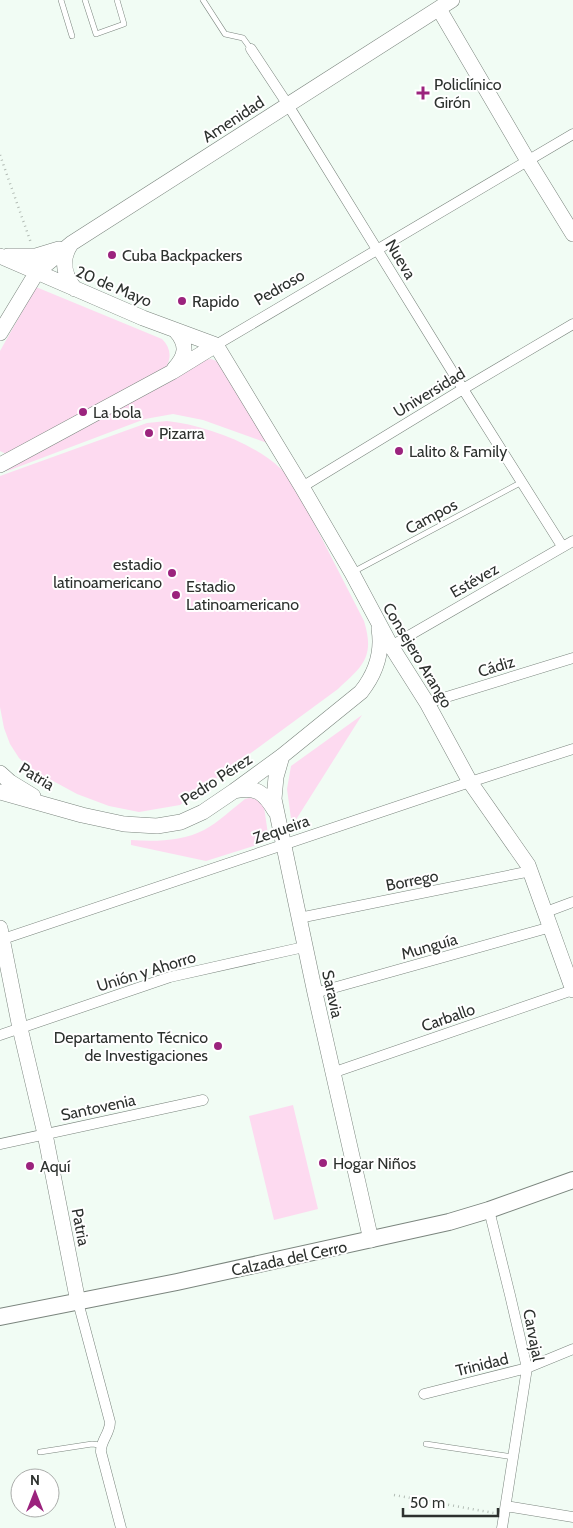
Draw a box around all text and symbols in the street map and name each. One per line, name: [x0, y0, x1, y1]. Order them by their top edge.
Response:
place label: Policlínico Girón: [434, 75, 502, 112]
marker: Policlínico Girón: [416, 86, 430, 100]
street label: Amenidad: [199, 92, 268, 146]
street label: Nueva: [381, 236, 420, 283]
place label: Cuba Backpackers: [122, 246, 243, 265]
marker: Cuba Backpackers: [106, 249, 118, 261]
street label: 20 de Mayo: [73, 262, 155, 311]
street label: Pedroso: [251, 265, 308, 309]
place label: Rapido: [192, 292, 239, 311]
marker: Rapido: [176, 295, 188, 307]
street label: Universidad: [390, 364, 468, 421]
place label: La bola: [93, 403, 142, 422]
marker: La bola: [77, 406, 89, 418]
place label: Pizarra: [159, 424, 205, 443]
marker: Pizarra: [143, 427, 155, 439]
place label: Lalito & Family: [409, 442, 507, 461]
marker: Lalito & Family: [393, 445, 405, 457]
street label: Campos: [402, 495, 461, 538]
place label: estadio latinoamericano: [53, 555, 162, 592]
street label: Estévez: [447, 559, 502, 602]
marker: estadio latinoamericano: [166, 567, 178, 579]
place label: Estadio Latinoamericano: [186, 577, 299, 614]
marker: Estadio Latinoamericano: [170, 589, 182, 601]
street label: Consejero Arango: [379, 599, 457, 711]
street label: Cádiz: [476, 652, 517, 681]
street label: Pedro Pérez: [177, 749, 256, 809]
street label: Patria: [16, 759, 58, 795]
street label: Zequeira: [251, 811, 312, 848]
street label: Borrego: [384, 866, 440, 895]
street label: Munguía: [399, 929, 460, 964]
street label: Unión y Ahorro: [94, 947, 198, 996]
street label: Saravia: [318, 969, 347, 1020]
street label: Carballo: [419, 999, 478, 1035]
place label: Departamento Técnico de Investigaciones: [54, 1028, 208, 1065]
marker: Departamento Técnico de Investigaciones: [212, 1040, 224, 1052]
street label: Santovenia: [59, 1090, 137, 1125]
place label: Hogar Niños: [333, 1154, 416, 1173]
place label: Aquí: [40, 1157, 71, 1176]
marker: Hogar Niños: [317, 1157, 329, 1169]
marker: Aquí: [24, 1160, 36, 1172]
street label: Patria: [68, 1207, 94, 1248]
street label: Calzada del Cerro: [230, 1237, 349, 1280]
street label: Carvajal: [519, 1307, 548, 1363]
street label: Trinidad: [454, 1349, 510, 1380]
north arrow: [10, 1468, 60, 1518]
text: N: [30, 1471, 40, 1489]
scale bar: [403, 1486, 498, 1518]
text: 50 m: [410, 1494, 445, 1512]

